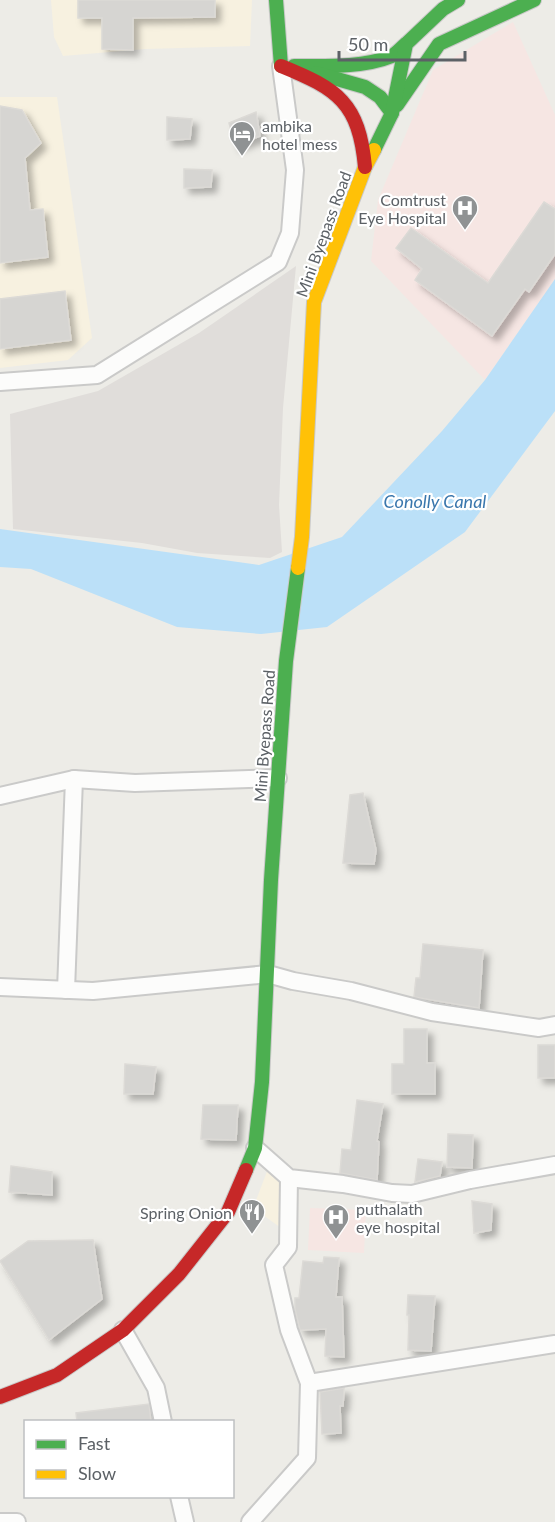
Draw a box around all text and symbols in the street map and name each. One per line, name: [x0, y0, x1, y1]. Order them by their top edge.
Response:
scale bar: [339, 24, 465, 62]
text: 50 m: [348, 33, 388, 55]
place label: ambika hotel mess: [262, 116, 337, 153]
hotel icon: ambika hotel mess: [227, 119, 257, 157]
street label: Mini Byepass Road: [291, 169, 355, 299]
place label: Comtrust Eye Hospital: [358, 190, 446, 227]
hospital icon: Comtrust Eye Hospital: [450, 193, 480, 231]
water label: Conolly Canal: [384, 490, 486, 512]
street label: Mini Byepass Road: [250, 669, 278, 803]
restaurant icon: Spring Onion: [237, 1197, 267, 1235]
place label: puthalath eye hospital: [356, 1199, 440, 1236]
hospital icon: puthalath eye hospital: [321, 1202, 351, 1240]
place label: Spring Onion: [140, 1203, 232, 1222]
legend: [24, 1420, 234, 1498]
text: Fast: [78, 1432, 111, 1454]
text: Slow: [78, 1462, 116, 1484]

